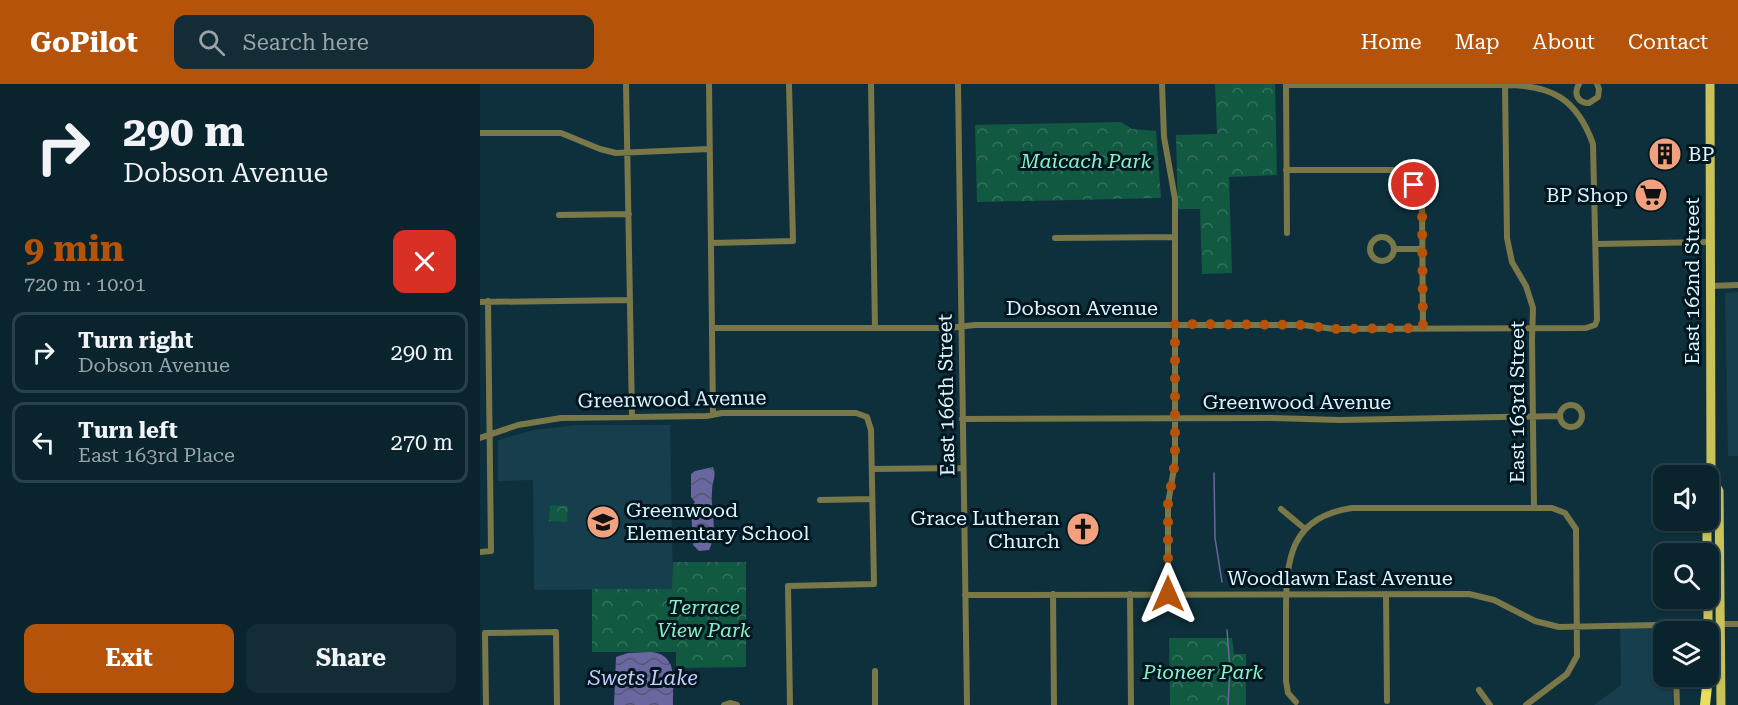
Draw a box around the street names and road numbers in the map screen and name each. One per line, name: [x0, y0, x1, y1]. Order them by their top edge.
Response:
street label: East 162nd Street: [1680, 197, 1704, 365]
street label: Dobson Avenue: [1006, 296, 1158, 320]
street label: East 166th Street: [933, 313, 959, 476]
street label: East 163rd Street: [1505, 320, 1529, 483]
street label: Greenwood Avenue: [577, 385, 767, 413]
street label: Greenwood Avenue: [1203, 390, 1391, 414]
street label: Woodlawn East Avenue: [1227, 566, 1453, 590]

